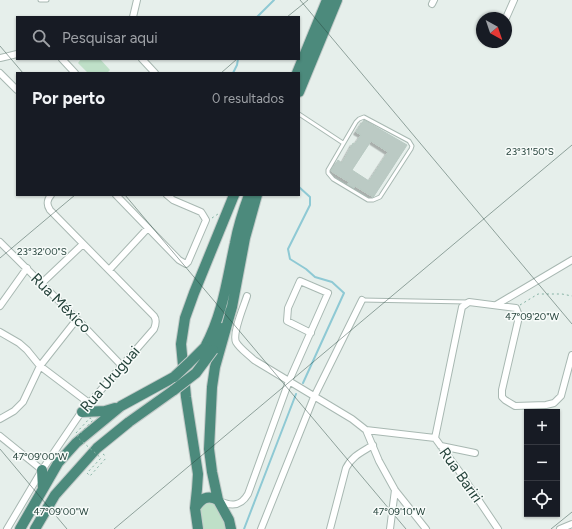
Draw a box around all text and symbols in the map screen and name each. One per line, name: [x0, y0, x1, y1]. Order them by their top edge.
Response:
north arrow: [476, 12, 512, 48]
search box: [16, 16, 300, 60]
icon: search: [30, 27, 52, 49]
text: Pesquisar aqui: [62, 29, 158, 47]
text: Por perto: [32, 88, 105, 108]
text: 0 resultados: [212, 91, 284, 106]
text: 23°31'50"S: [506, 145, 554, 158]
text: 23°32'00"S: [17, 245, 67, 258]
street label: Rua México: [27, 269, 95, 337]
text: 47°09'20"W: [505, 310, 559, 323]
street label: Rua Uruguai: [76, 342, 144, 416]
map controls: [524, 409, 560, 517]
button: +: [524, 409, 560, 445]
street label: Rua Bariri: [436, 444, 486, 506]
button: −: [524, 445, 560, 481]
text: 47°09'00"W: [13, 450, 68, 463]
button: locate: [524, 481, 560, 517]
text: 47°09'00"W: [34, 505, 89, 518]
text: 47°09'10"W: [373, 505, 426, 518]

